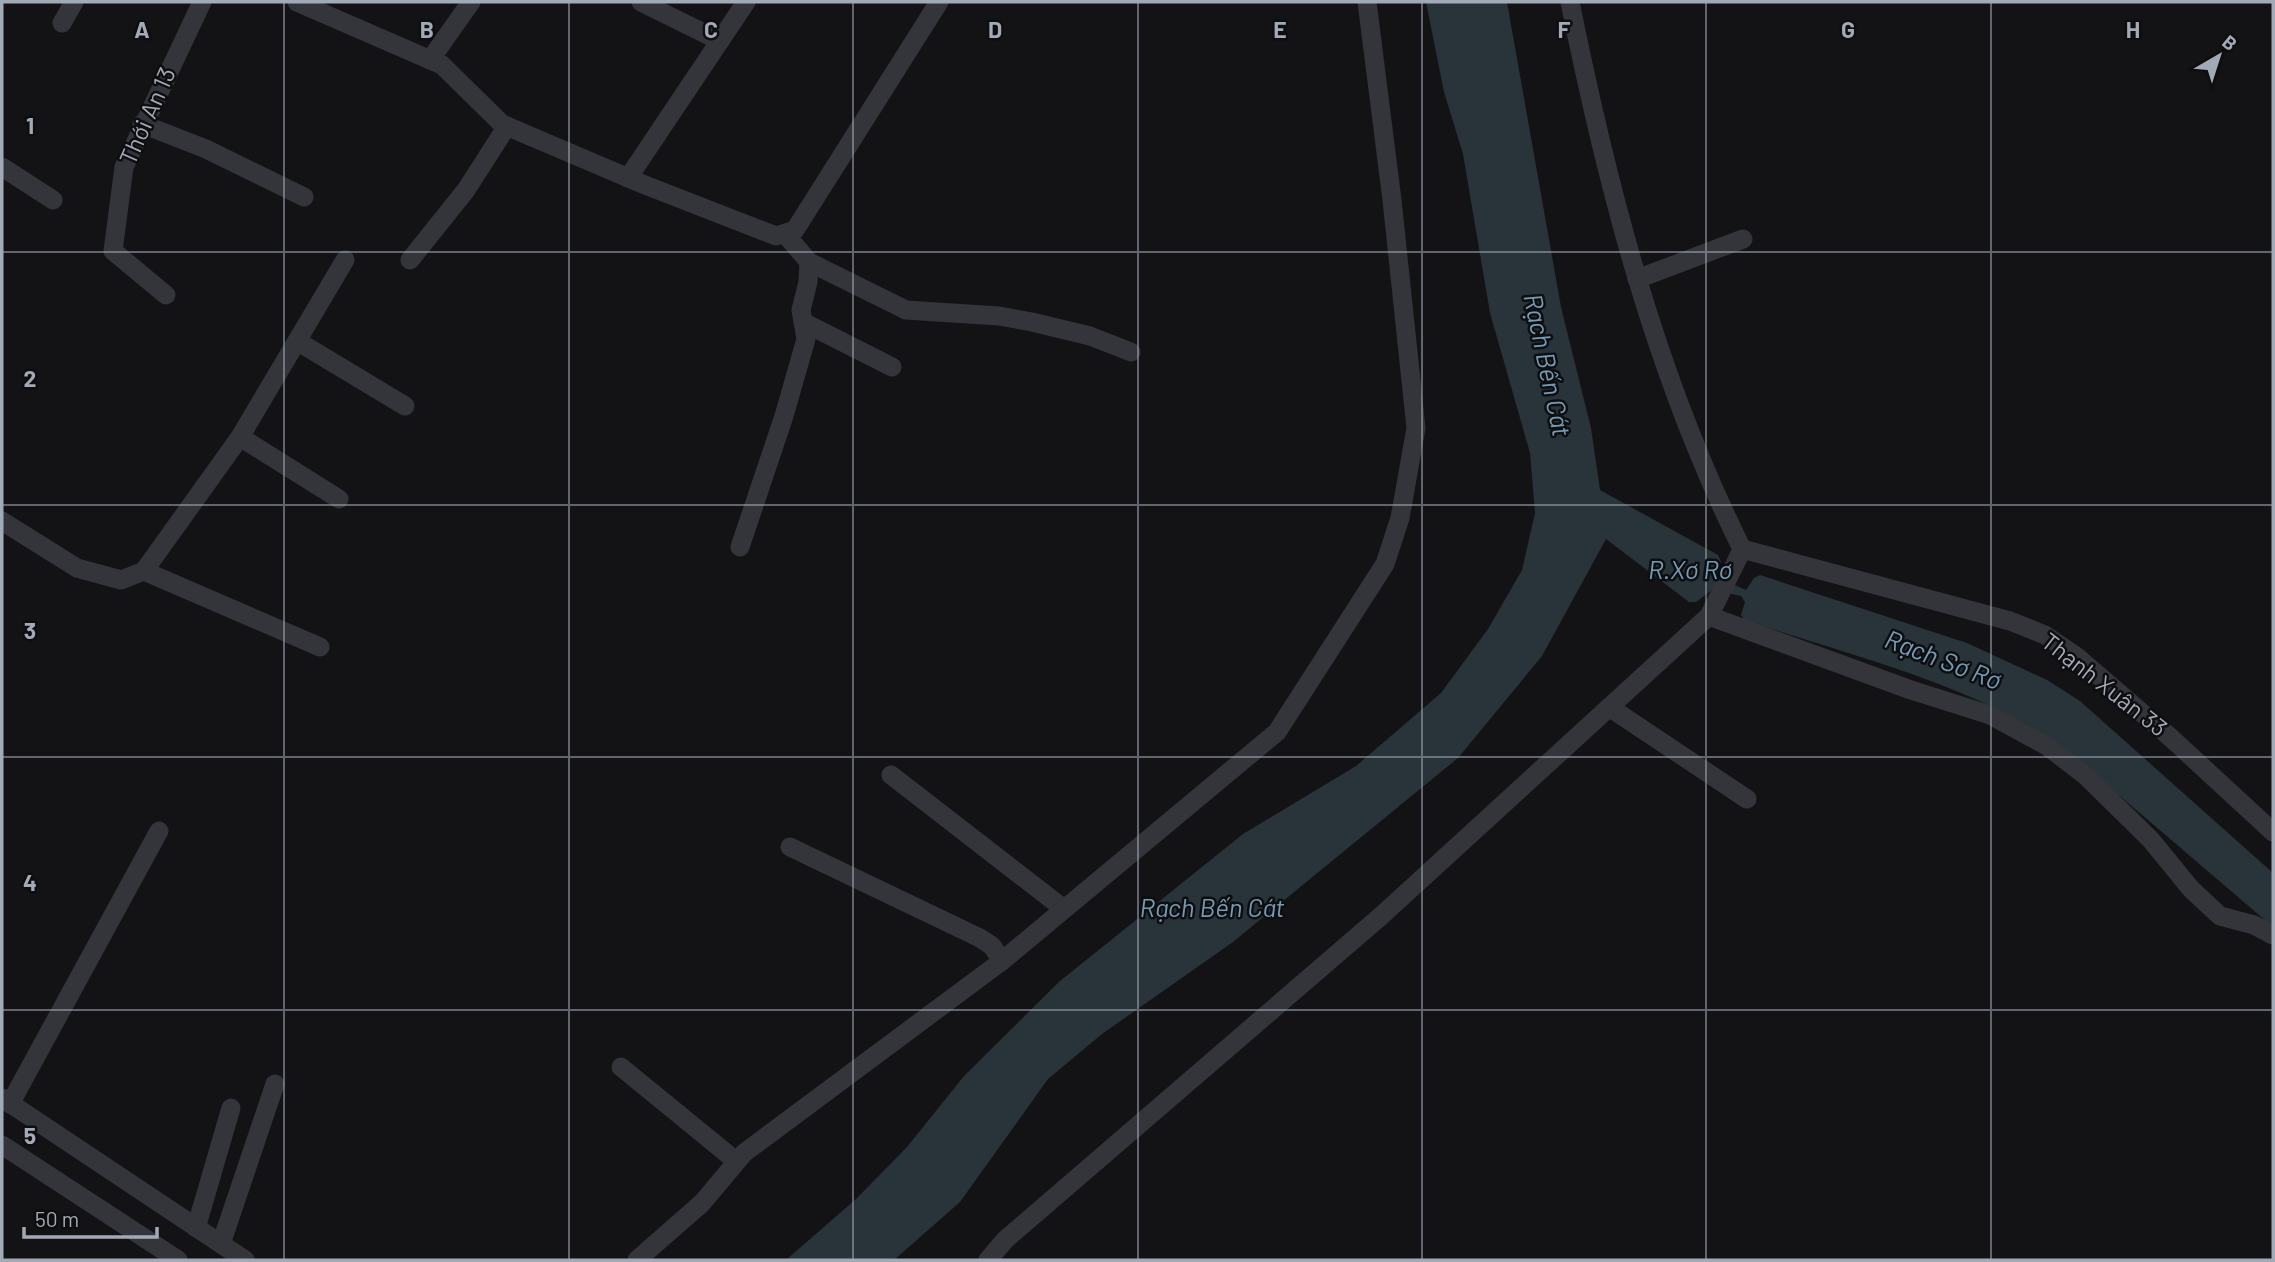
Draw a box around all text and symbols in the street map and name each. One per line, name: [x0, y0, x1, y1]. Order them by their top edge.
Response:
text: A: [134, 15, 150, 43]
text: B: [420, 15, 434, 43]
text: C: [704, 15, 718, 43]
text: D: [988, 15, 1002, 43]
text: E: [1273, 15, 1287, 43]
text: F: [1558, 15, 1571, 43]
text: G: [1841, 15, 1855, 43]
text: H: [2126, 15, 2140, 43]
north arrow: [2184, 21, 2254, 91]
text: B: [2218, 30, 2242, 55]
street label: Thới An 13: [112, 62, 181, 168]
text: 1: [26, 111, 34, 139]
water label: Rạch Bến Cát: [1518, 291, 1579, 439]
text: 2: [24, 364, 36, 392]
water label: R.Xơ Rơ: [1648, 553, 1732, 584]
text: 3: [24, 616, 36, 644]
water label: Rạch Sơ Rơ: [1881, 622, 2006, 695]
street label: Thạnh Xuân 33: [2036, 626, 2173, 742]
text: 4: [23, 868, 37, 896]
water label: Rạch Bến Cát: [1140, 891, 1284, 922]
text: 5: [24, 1121, 36, 1149]
scale bar: [24, 1196, 158, 1240]
text: 50 m: [35, 1206, 79, 1231]

